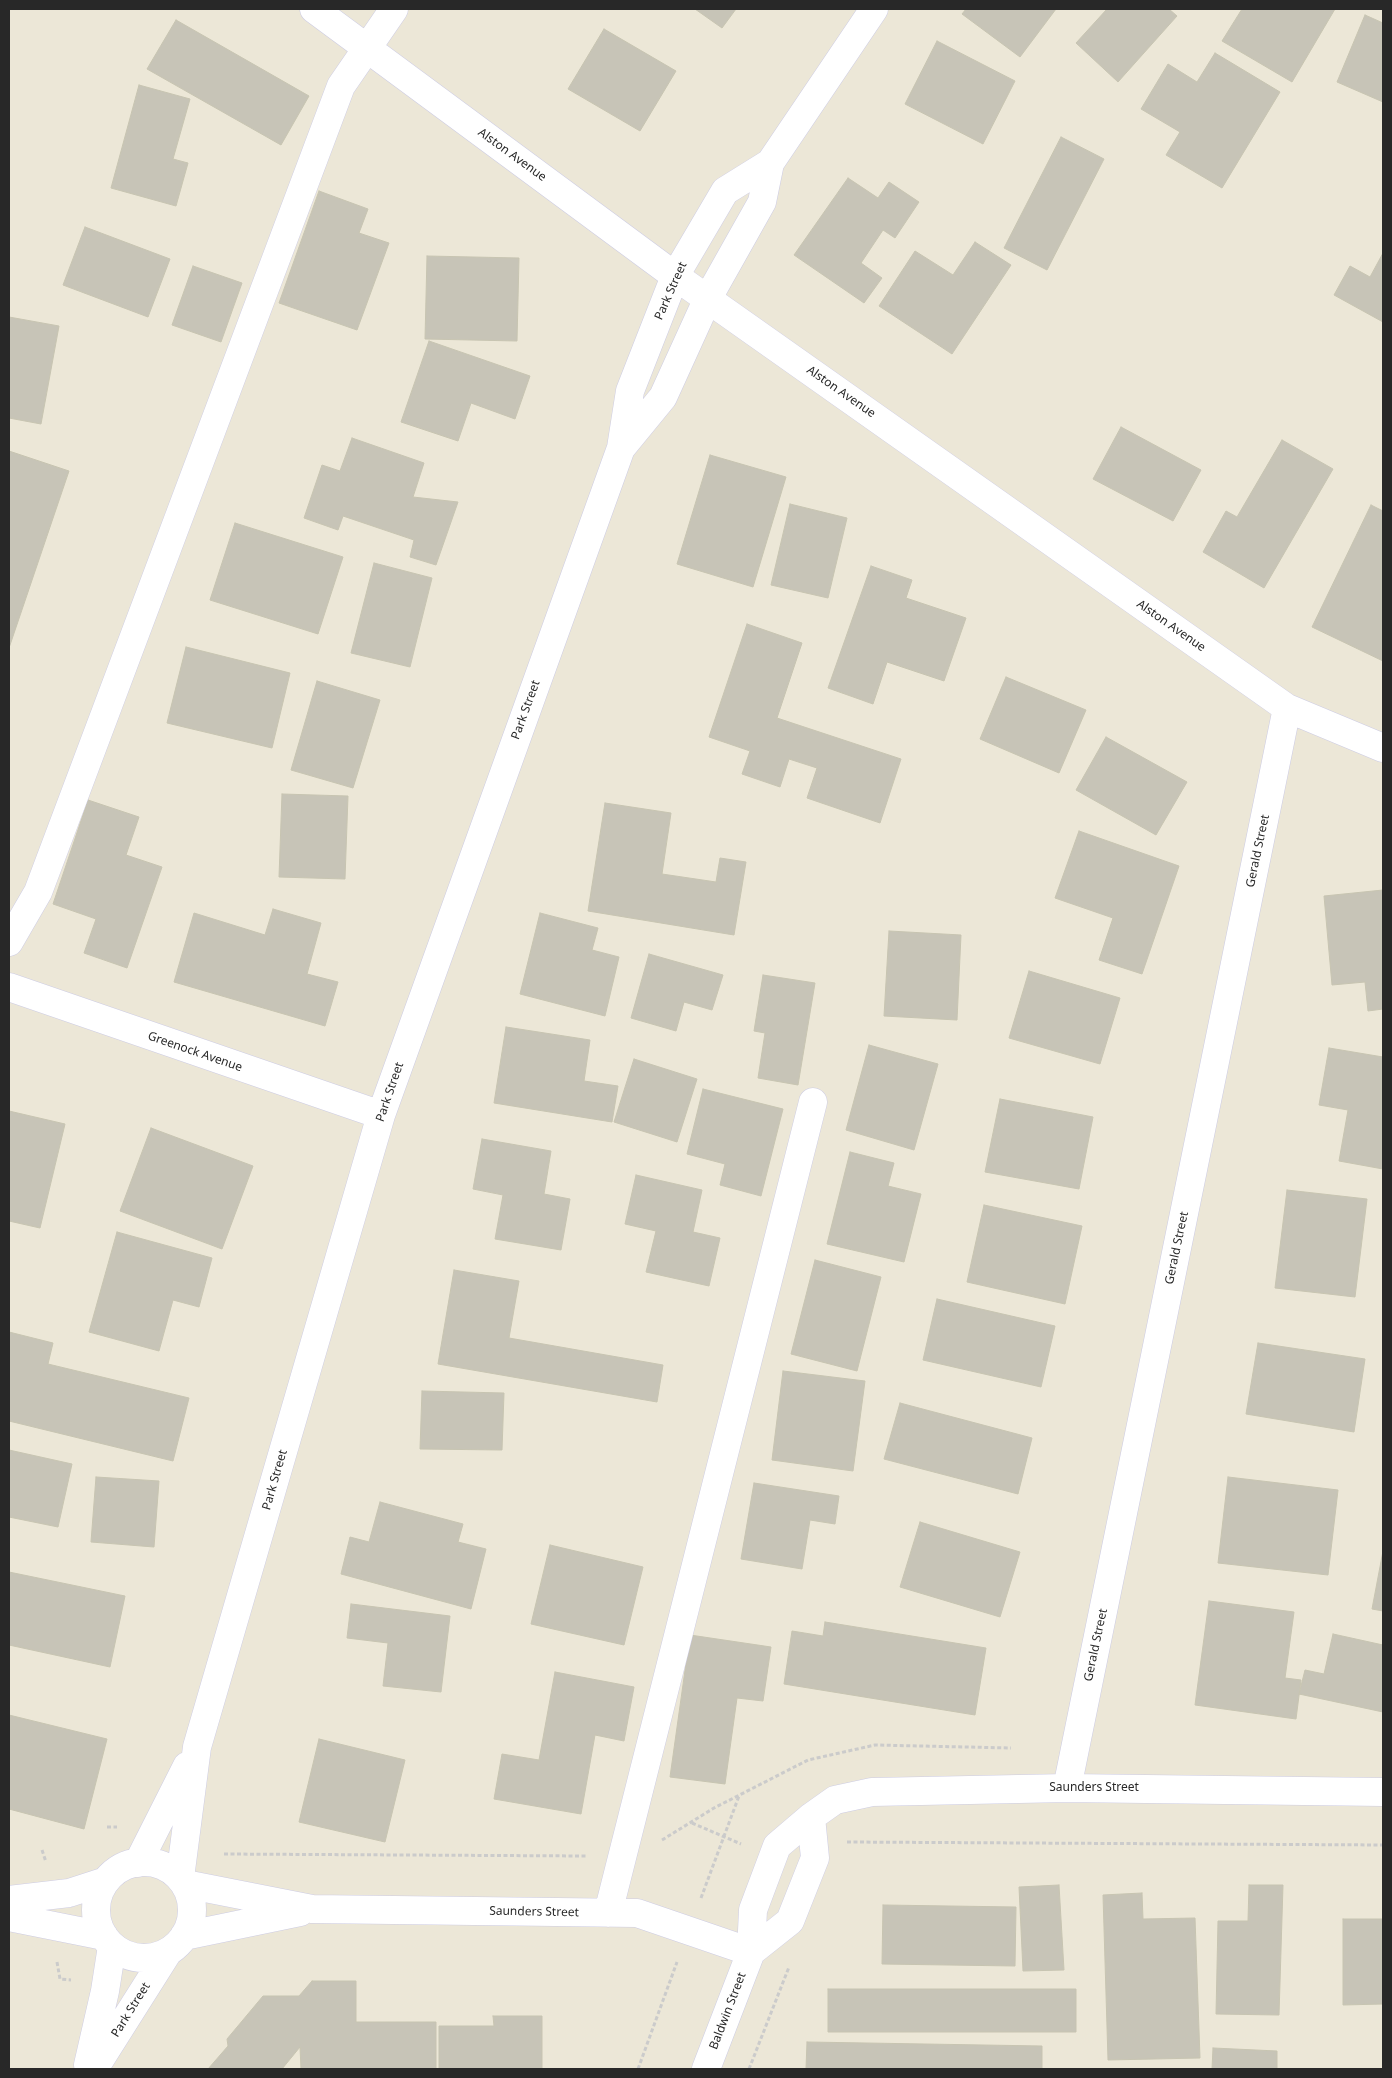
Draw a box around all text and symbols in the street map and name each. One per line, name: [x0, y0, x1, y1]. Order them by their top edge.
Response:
street label: Alston Avenue: [475, 125, 549, 185]
street label: Park Street: [652, 260, 690, 322]
street label: Alston Avenue: [804, 363, 878, 421]
street label: Alston Avenue: [1134, 597, 1208, 655]
street label: Park Street: [509, 678, 543, 742]
street label: Gerald Street: [1243, 813, 1273, 889]
street label: Greenock Avenue: [146, 1029, 244, 1075]
street label: Park Street: [373, 1060, 407, 1124]
street label: Gerald Street: [1162, 1210, 1192, 1286]
street label: Park Street: [260, 1448, 290, 1512]
street label: Gerald Street: [1081, 1607, 1111, 1683]
street label: Saunders Street: [1049, 1781, 1139, 1795]
street label: Saunders Street: [489, 1904, 579, 1920]
street label: Baldwin Street: [707, 1970, 749, 2052]
street label: Park Street: [108, 1980, 154, 2040]

